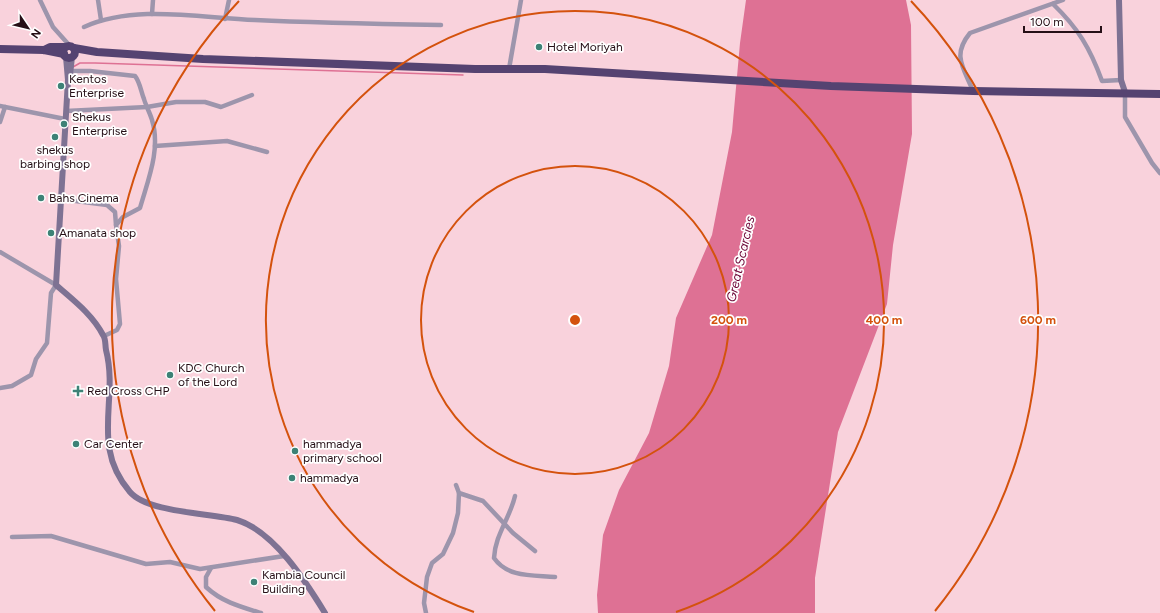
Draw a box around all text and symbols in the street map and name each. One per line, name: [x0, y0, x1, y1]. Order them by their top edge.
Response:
north arrow: [8, 8, 48, 48]
scale bar: [1024, 8, 1101, 34]
text: 100 m: [1030, 15, 1064, 29]
text: N: [28, 26, 44, 41]
place label: Hotel Moriyah: [547, 40, 623, 54]
marker: Hotel Moriyah: [534, 42, 544, 52]
place label: Kentos Enterprise: [69, 72, 124, 100]
marker: Kentos Enterprise: [56, 81, 66, 91]
place label: Shekus Enterprise: [72, 110, 127, 138]
marker: Shekus Enterprise: [59, 119, 69, 129]
marker: shekus barbing shop: [50, 132, 60, 142]
place label: shekus barbing shop: [20, 143, 90, 171]
place label: Bahs Cinema: [49, 191, 119, 205]
marker: Bahs Cinema: [36, 193, 46, 203]
water label: Great Scarcies: [723, 215, 758, 304]
place label: Amanata shop: [59, 226, 136, 240]
marker: Amanata shop: [46, 228, 56, 238]
centre of rings: [568, 313, 582, 327]
text: 200 m: [711, 313, 747, 327]
text: 400 m: [866, 313, 902, 327]
text: 600 m: [1020, 313, 1056, 327]
place label: KDC Church of the Lord: [178, 361, 245, 389]
marker: KDC Church of the Lord: [165, 370, 175, 380]
place label: Red Cross CHP: [87, 384, 170, 398]
marker: Red Cross CHP: [72, 385, 84, 397]
place label: Car Center: [84, 437, 143, 451]
place label: hammadya primary school: [303, 437, 382, 465]
marker: Car Center: [71, 439, 81, 449]
marker: hammadya primary school: [290, 446, 300, 456]
place label: hammadya: [300, 471, 359, 485]
marker: hammadya: [287, 473, 297, 483]
place label: Kambia Council Building: [262, 568, 345, 596]
marker: Kambia Council Building: [249, 577, 259, 587]

